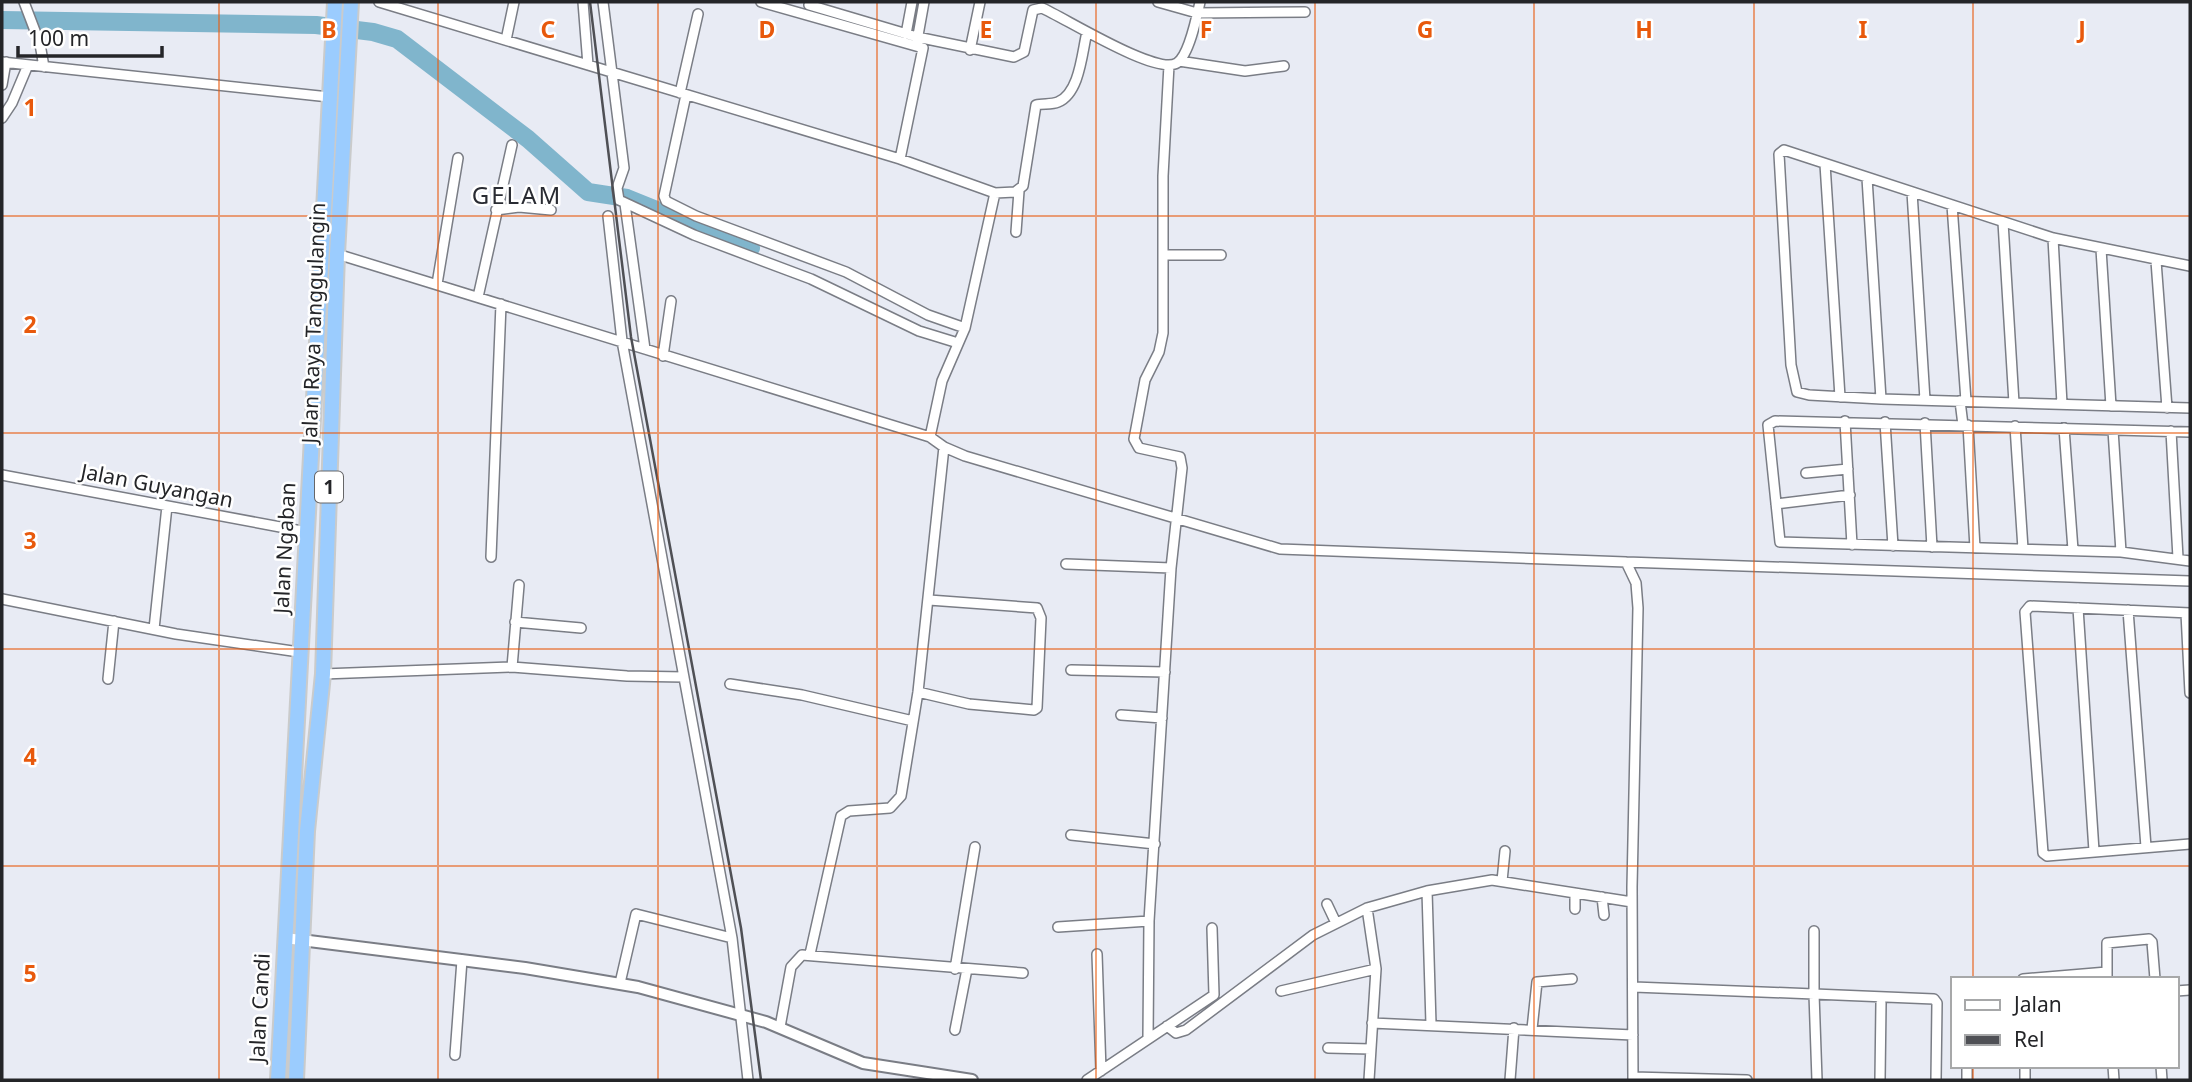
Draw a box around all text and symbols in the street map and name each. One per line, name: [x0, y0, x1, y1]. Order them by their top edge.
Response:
text: B: [321, 13, 337, 45]
text: C: [541, 13, 556, 45]
text: D: [759, 13, 775, 45]
text: E: [980, 13, 992, 45]
text: F: [1200, 13, 1212, 45]
text: G: [1417, 13, 1433, 45]
text: H: [1635, 13, 1653, 45]
text: I: [1859, 13, 1868, 45]
text: J: [2076, 13, 2086, 45]
scale bar: [18, 14, 161, 58]
text: 100 m: [28, 24, 89, 52]
text: 1: [23, 91, 37, 123]
district label: GELAM: [472, 178, 562, 211]
street label: Jalan Raya Tanggulangin: [295, 202, 331, 446]
text: 2: [23, 308, 37, 340]
street label: Jalan Guyangan: [77, 456, 236, 514]
road number: 1: [315, 472, 343, 502]
street label: Jalan Ngaban: [266, 482, 301, 616]
text: 3: [23, 524, 37, 556]
text: 4: [23, 740, 37, 772]
street label: Jalan Candi: [242, 953, 276, 1065]
text: 5: [23, 957, 37, 989]
legend: [1951, 977, 2178, 1068]
text: Jalan: [2012, 990, 2062, 1018]
text: Rel: [2014, 1025, 2044, 1053]

